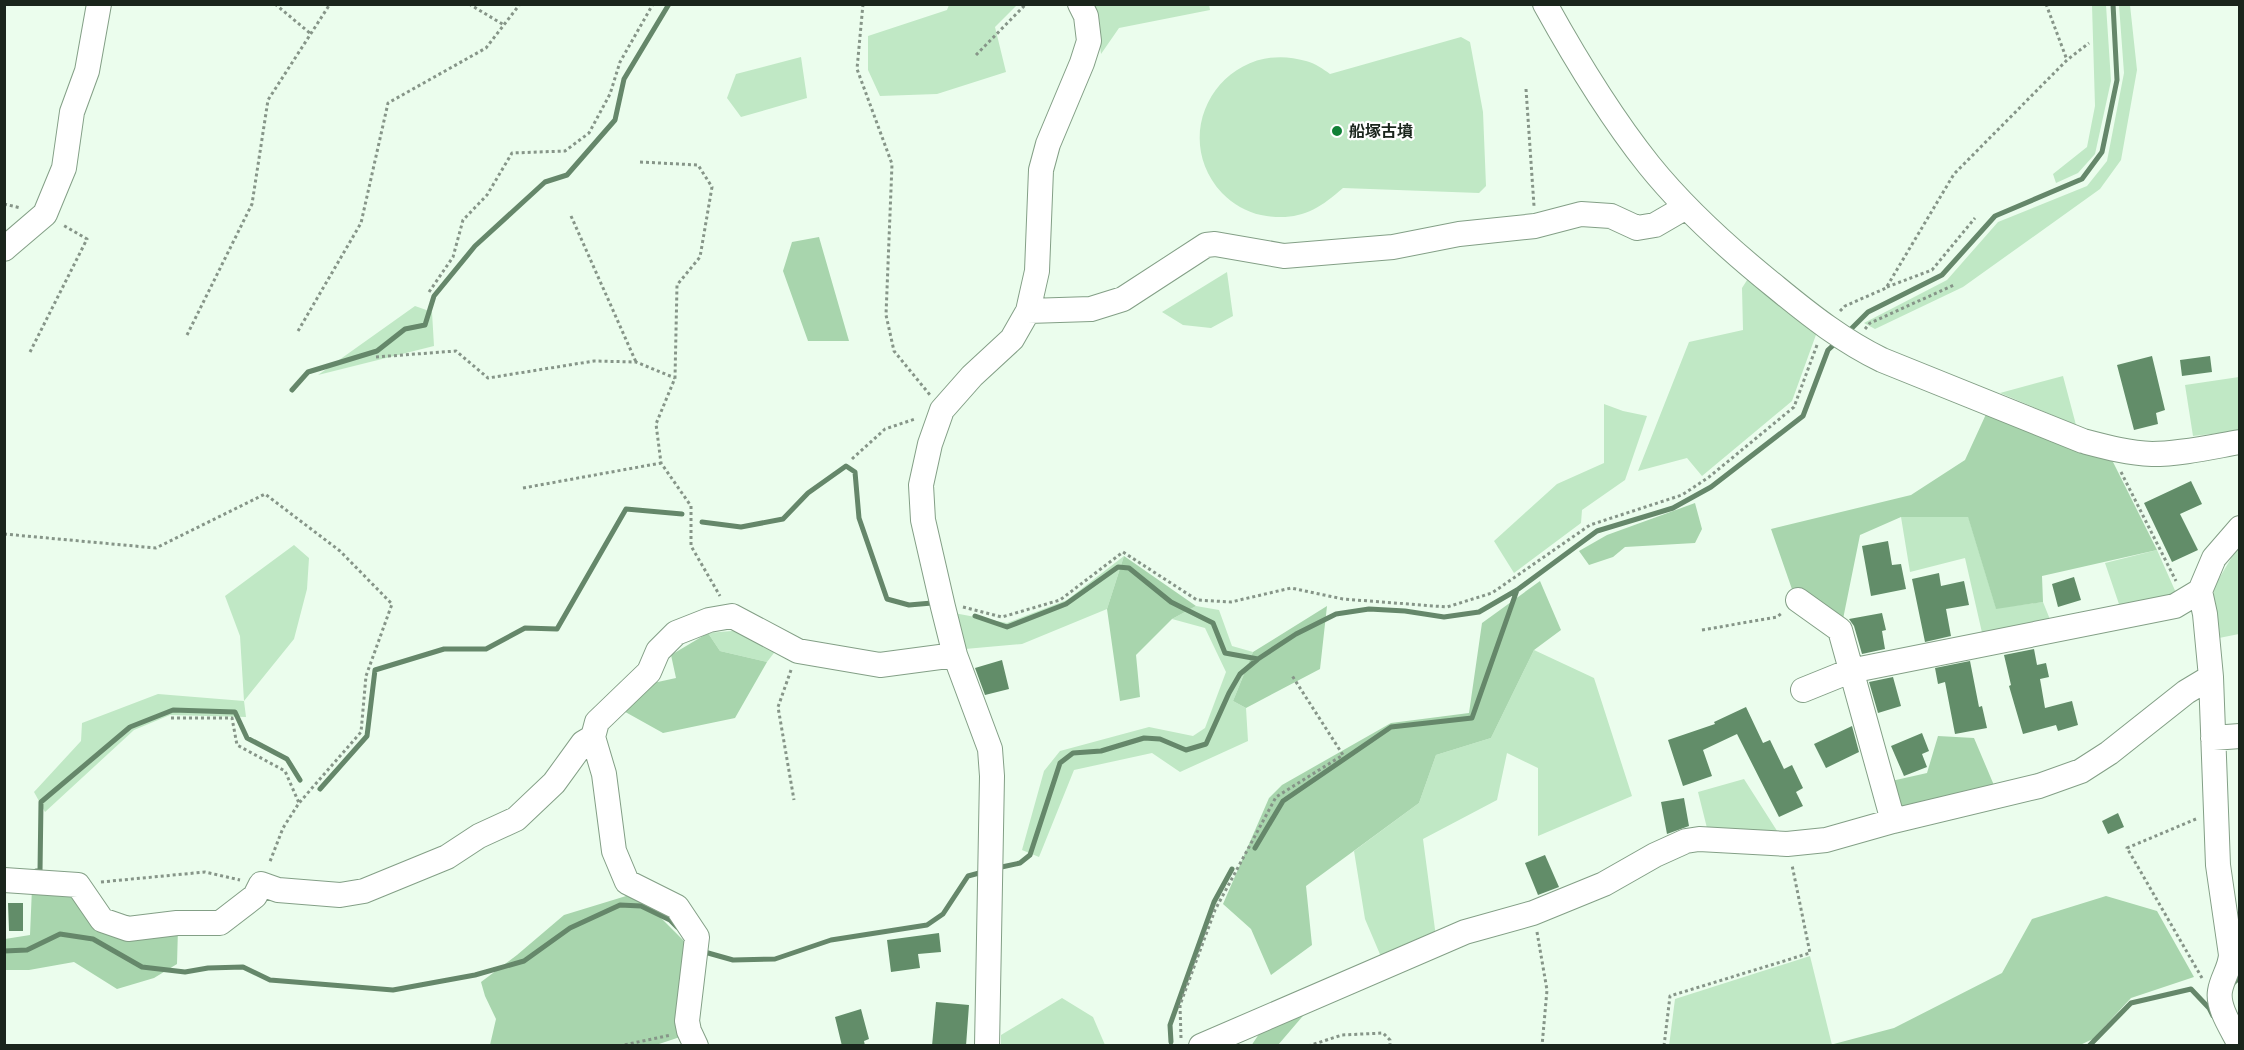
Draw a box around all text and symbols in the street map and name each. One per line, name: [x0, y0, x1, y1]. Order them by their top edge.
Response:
place label: 船塚古墳: [1349, 122, 1413, 141]
marker: 船塚古墳: [1330, 124, 1344, 138]

